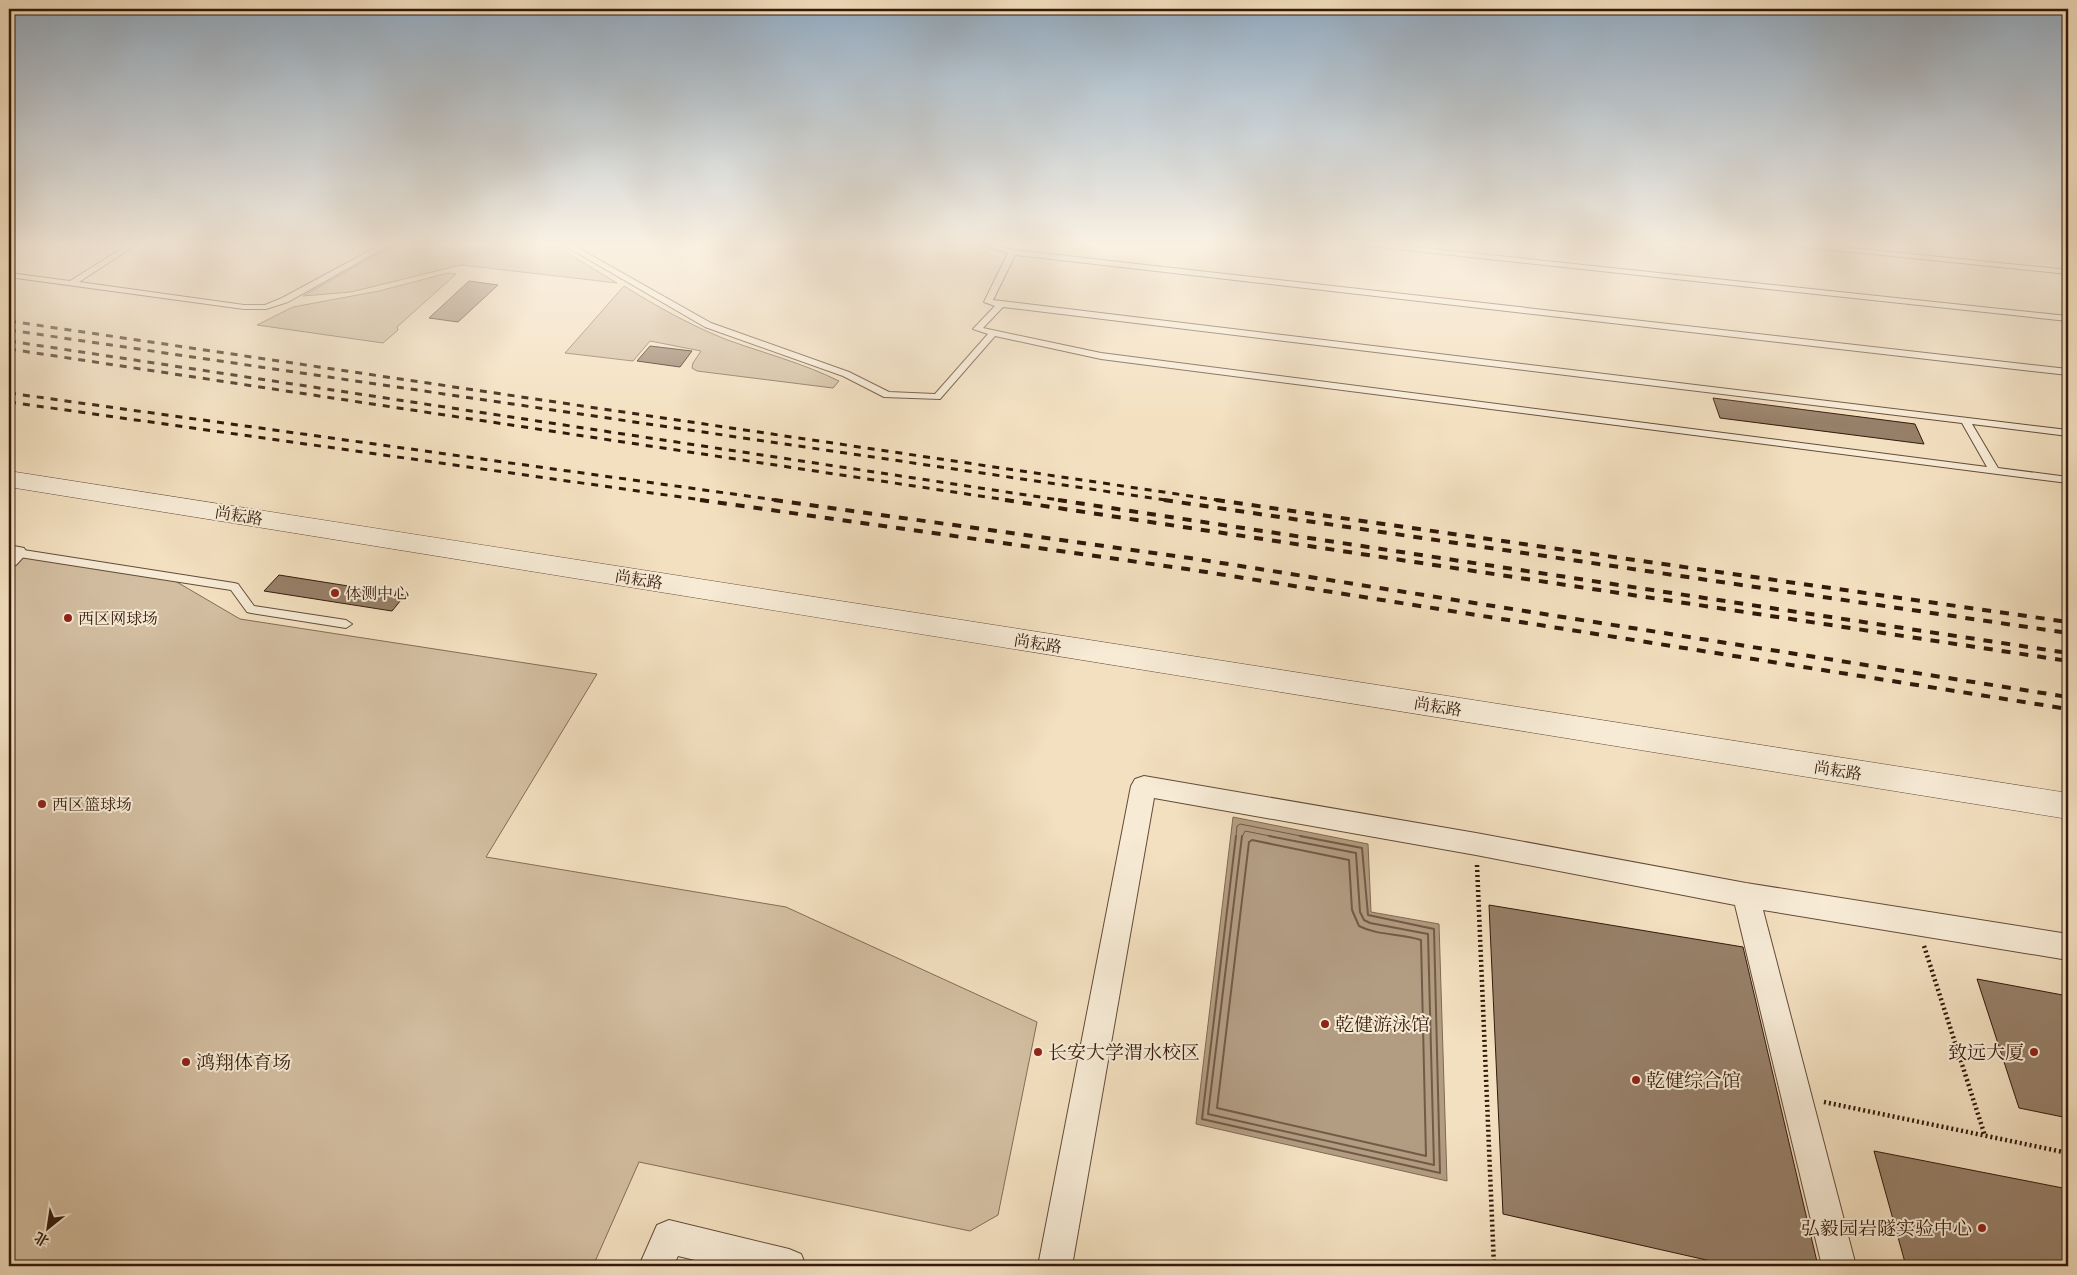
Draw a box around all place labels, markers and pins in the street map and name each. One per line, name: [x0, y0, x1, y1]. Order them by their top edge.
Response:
place label: 体测中心: [345, 583, 409, 604]
marker: 体测中心: [329, 587, 341, 599]
place label: 西区网球场: [78, 608, 158, 629]
marker: 西区网球场: [62, 612, 74, 624]
place label: 西区篮球场: [52, 794, 132, 815]
marker: 西区篮球场: [36, 798, 48, 810]
place label: 乾健游泳馆: [1335, 1012, 1430, 1037]
marker: 乾健游泳馆: [1319, 1018, 1331, 1030]
place label: 长安大学渭水校区: [1048, 1040, 1200, 1065]
place label: 致远大厦: [1948, 1040, 2024, 1065]
marker: 长安大学渭水校区: [1032, 1046, 1044, 1058]
marker: 致远大厦: [2028, 1046, 2040, 1058]
place label: 鸿翔体育场: [196, 1050, 291, 1075]
marker: 鸿翔体育场: [180, 1056, 192, 1068]
place label: 乾健综合馆: [1646, 1068, 1741, 1093]
marker: 乾健综合馆: [1630, 1074, 1642, 1086]
place label: 弘毅园岩隧实验中心: [1801, 1216, 1972, 1241]
marker: 弘毅园岩隧实验中心: [1976, 1222, 1988, 1234]

